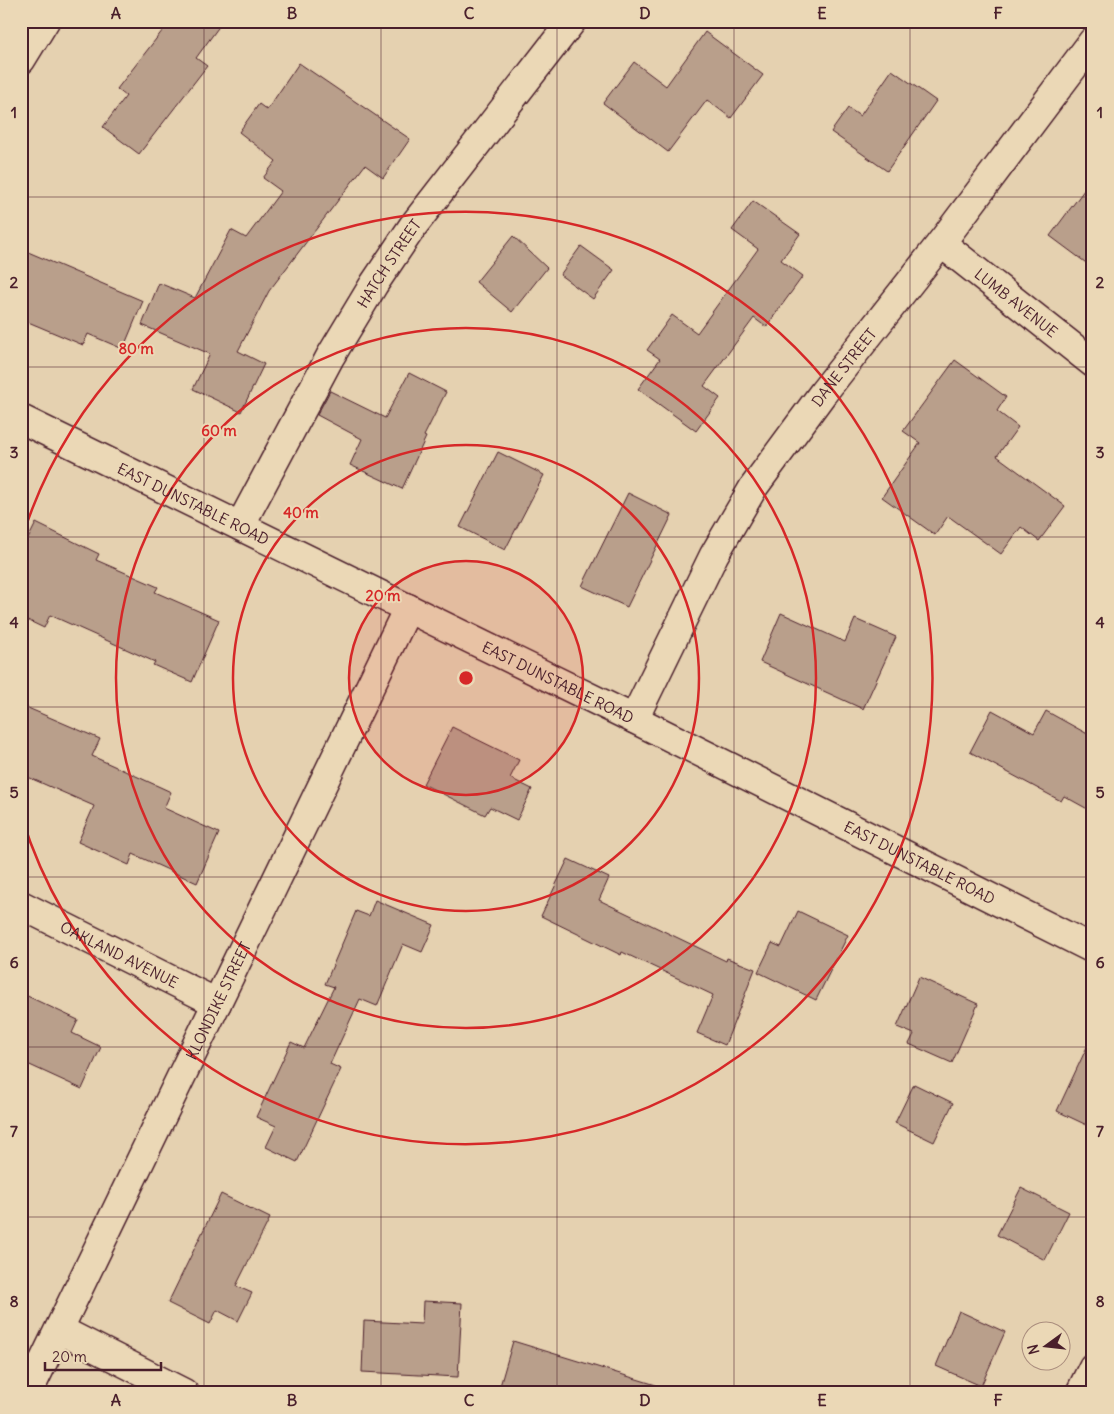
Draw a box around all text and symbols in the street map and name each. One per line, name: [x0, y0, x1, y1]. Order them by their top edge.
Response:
text: A: [111, 3, 121, 23]
text: B: [287, 3, 298, 23]
text: C: [464, 3, 475, 23]
text: D: [639, 3, 651, 23]
text: E: [817, 3, 827, 23]
text: F: [993, 3, 1003, 23]
text: 1: [11, 102, 17, 122]
text: 1: [1097, 102, 1103, 122]
street label: HATCH STREET: [352, 215, 425, 311]
street label: LUMB AVENUE: [971, 264, 1062, 341]
text: 2: [10, 272, 19, 292]
text: 2: [1096, 272, 1105, 292]
street label: DANE STREET: [807, 324, 880, 410]
text: 80 m: [118, 339, 154, 358]
text: 60 m: [201, 421, 237, 440]
text: 3: [9, 442, 19, 462]
text: 3: [1095, 442, 1105, 462]
street label: EAST DUNSTABLE ROAD: [115, 458, 272, 549]
text: 40 m: [283, 503, 319, 522]
text: 20 m: [366, 586, 400, 605]
text: 4: [9, 612, 19, 632]
text: 4: [1095, 612, 1105, 632]
street label: EAST DUNSTABLE ROAD: [479, 637, 637, 727]
centre of rings: [457, 669, 475, 687]
text: 5: [9, 782, 19, 802]
text: 5: [1095, 782, 1105, 802]
street label: EAST DUNSTABLE ROAD: [841, 816, 998, 908]
street label: OAKLAND AVENUE: [57, 917, 182, 992]
street label: KLONDIKE STREET: [181, 938, 255, 1063]
text: 6: [9, 952, 19, 972]
text: 6: [1095, 952, 1105, 972]
text: 7: [10, 1121, 18, 1141]
text: 7: [1096, 1121, 1104, 1141]
text: 8: [9, 1291, 19, 1311]
text: 8: [1095, 1291, 1105, 1311]
north arrow: [1022, 1322, 1072, 1372]
scale bar: [45, 1339, 161, 1371]
text: N: [1023, 1342, 1043, 1356]
text: 20 m: [52, 1347, 87, 1366]
text: A: [111, 1390, 121, 1410]
text: B: [287, 1390, 298, 1410]
text: C: [464, 1390, 475, 1410]
text: D: [639, 1390, 651, 1410]
text: E: [817, 1390, 827, 1410]
text: F: [993, 1390, 1003, 1410]

